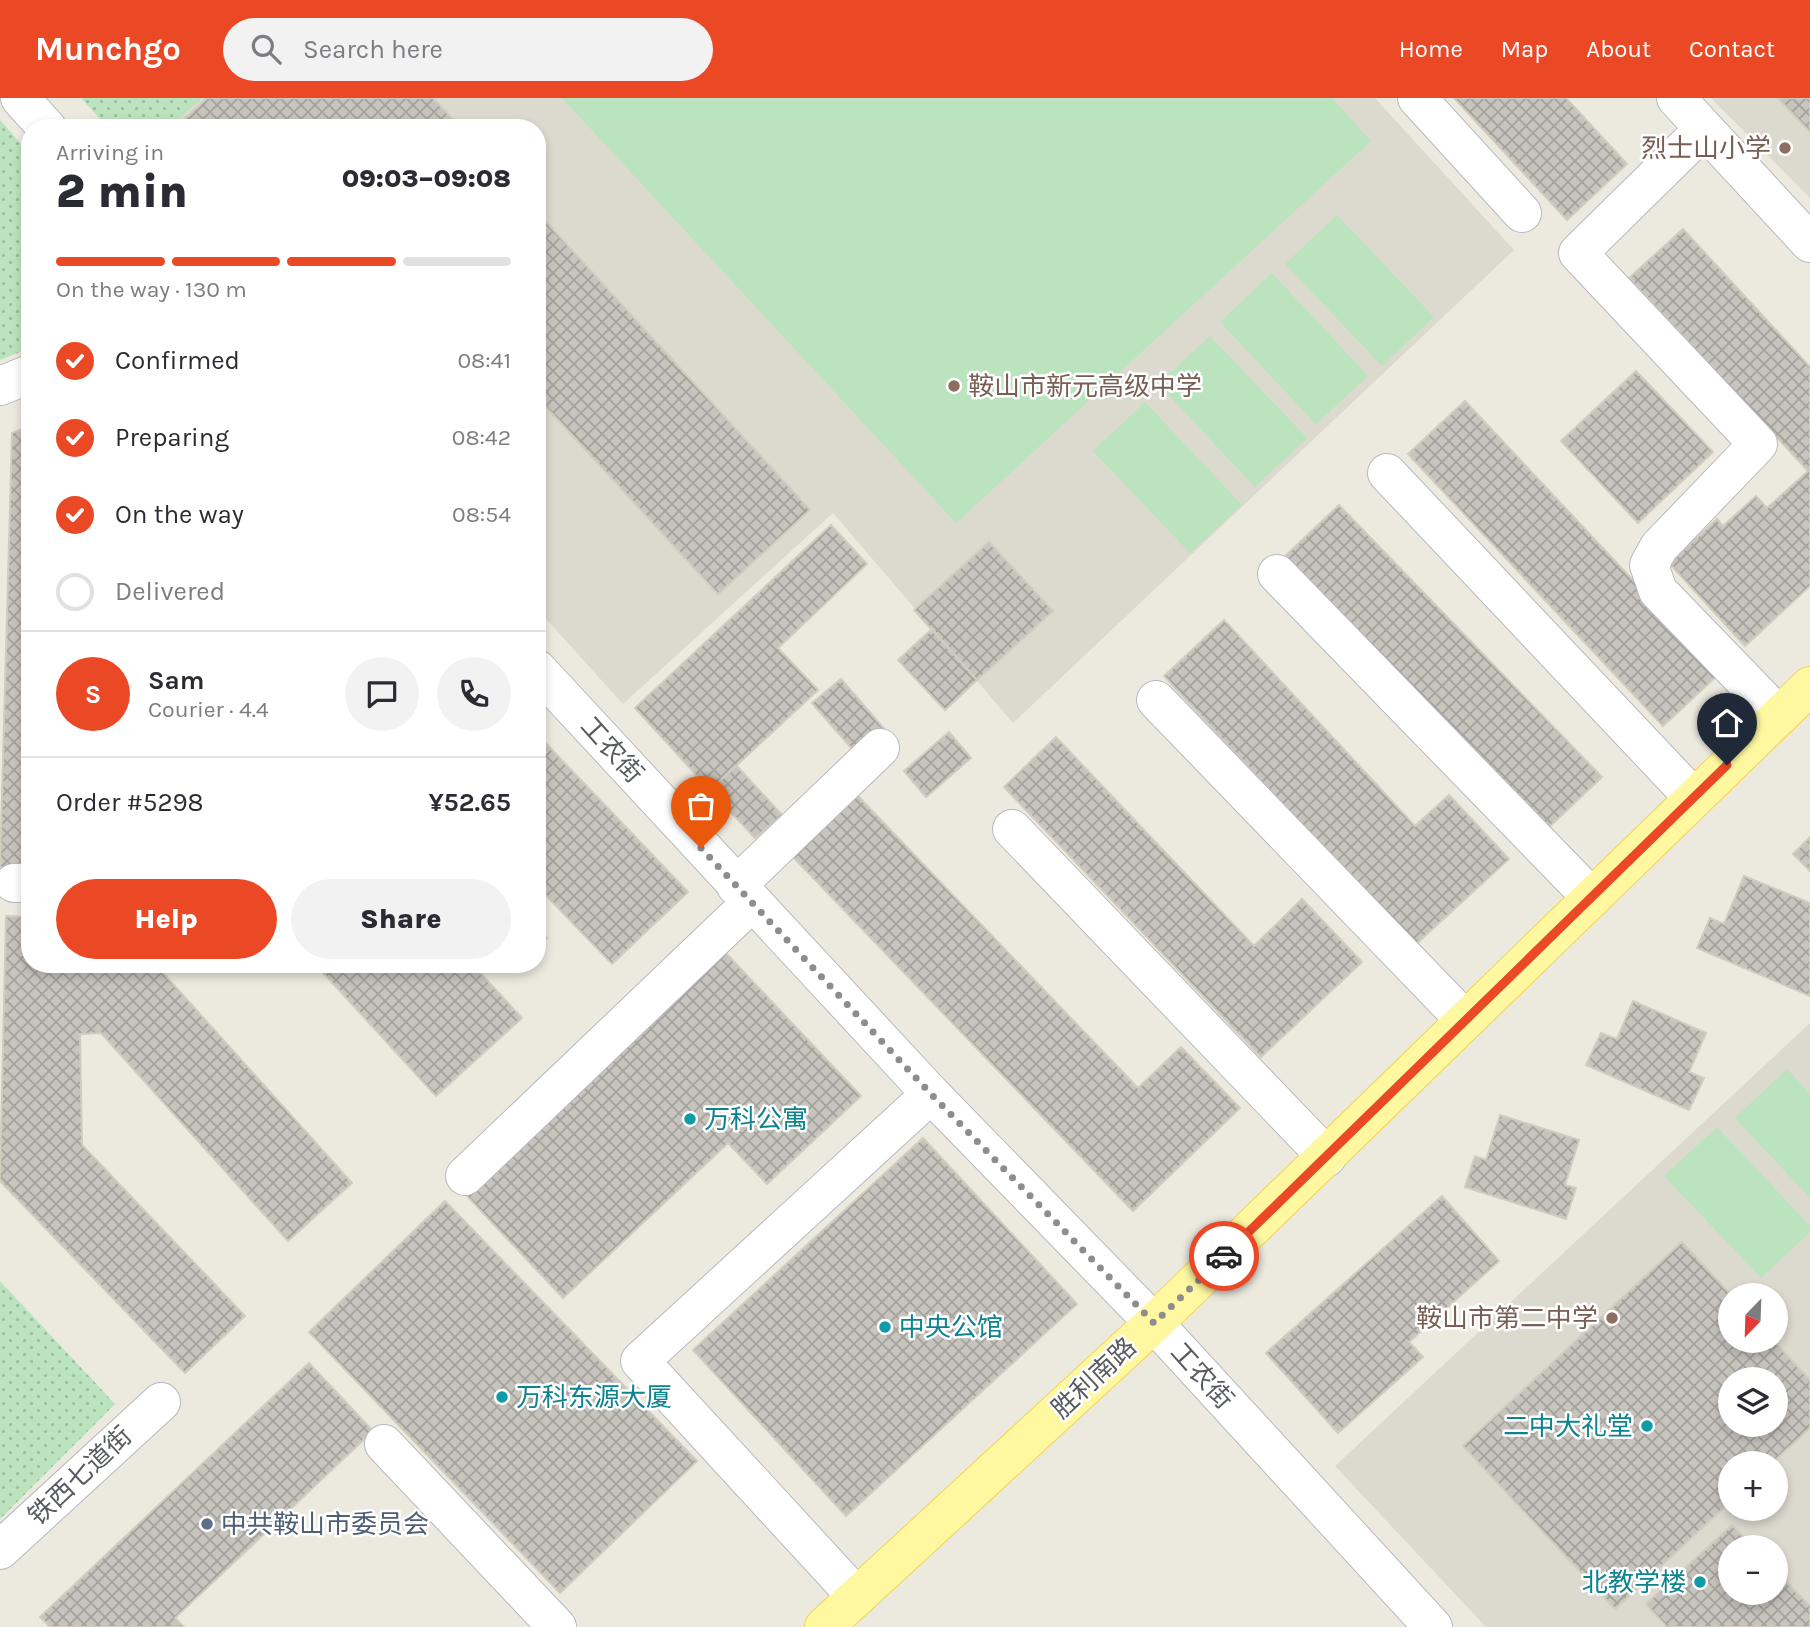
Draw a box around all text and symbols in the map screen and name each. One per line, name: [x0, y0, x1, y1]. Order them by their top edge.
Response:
search box: [223, 18, 713, 81]
text: Munchgo: [35, 30, 181, 68]
icon: search: [247, 30, 285, 68]
text: Search here: [303, 34, 443, 65]
text: Home: [1399, 35, 1463, 63]
text: Map: [1501, 35, 1548, 63]
text: About: [1586, 35, 1651, 63]
text: Contact: [1689, 35, 1775, 63]
place label: 烈士山小学: [1641, 133, 1771, 164]
text: Arriving in: [56, 139, 164, 166]
marker: 烈士山小学: [1777, 140, 1793, 156]
text: 09:03–09:08: [342, 163, 511, 194]
text: 2 min: [56, 165, 188, 219]
text: On the way · 130 m: [56, 276, 247, 303]
icon: check: [56, 342, 94, 380]
text: Confirmed: [115, 345, 240, 376]
text: 08:41: [457, 347, 511, 374]
place label: 鞍山市新元高级中学: [968, 371, 1202, 402]
marker: 鞍山市新元高级中学: [946, 378, 962, 394]
icon: check: [56, 419, 94, 457]
text: Preparing: [115, 422, 229, 453]
text: 08:42: [452, 424, 511, 451]
icon: check: [56, 496, 94, 534]
text: On the way: [115, 499, 244, 530]
text: 08:54: [452, 501, 511, 528]
text: Delivered: [115, 576, 225, 607]
button: chat: [345, 657, 419, 731]
button: phone: [437, 657, 511, 731]
text: Sam: [148, 665, 204, 696]
text: S: [85, 679, 101, 710]
pin: [1697, 693, 1757, 765]
text: Courier · 4.4: [148, 696, 269, 723]
icon: home: [1708, 704, 1746, 742]
street label: 工农街: [574, 711, 650, 789]
pin: [671, 776, 731, 848]
text: Order #5298: [56, 787, 204, 818]
text: ¥52.65: [428, 787, 511, 818]
icon: bag: [682, 787, 720, 825]
button: Help: [56, 879, 277, 959]
button: Share: [291, 879, 511, 959]
place label: 万科公寓: [704, 1104, 808, 1135]
marker: 万科公寓: [682, 1111, 698, 1127]
courier: [1189, 1221, 1259, 1291]
icon: car: [1205, 1237, 1243, 1275]
north arrow: [1718, 1283, 1788, 1353]
map controls: [1718, 1283, 1788, 1605]
place label: 鞍山市第二中学: [1416, 1303, 1598, 1334]
marker: 鞍山市第二中学: [1604, 1310, 1620, 1326]
place label: 中央公馆: [899, 1312, 1003, 1343]
marker: 中央公馆: [877, 1319, 893, 1335]
street label: 胜利南路: [1045, 1331, 1143, 1425]
street label: 工农街: [1164, 1337, 1240, 1415]
button: layers: [1718, 1367, 1788, 1437]
place label: 万科东源大厦: [516, 1382, 672, 1413]
marker: 万科东源大厦: [494, 1389, 510, 1405]
place label: 二中大礼堂: [1503, 1411, 1633, 1442]
marker: 二中大礼堂: [1639, 1418, 1655, 1434]
street label: 铁西七道街: [22, 1420, 138, 1532]
button: +: [1718, 1451, 1788, 1521]
place label: 中共鞍山市委员会: [221, 1509, 429, 1540]
marker: 中共鞍山市委员会: [199, 1516, 215, 1532]
button: −: [1718, 1535, 1788, 1605]
place label: 北教学楼: [1582, 1567, 1686, 1598]
marker: 北教学楼: [1692, 1574, 1708, 1590]

